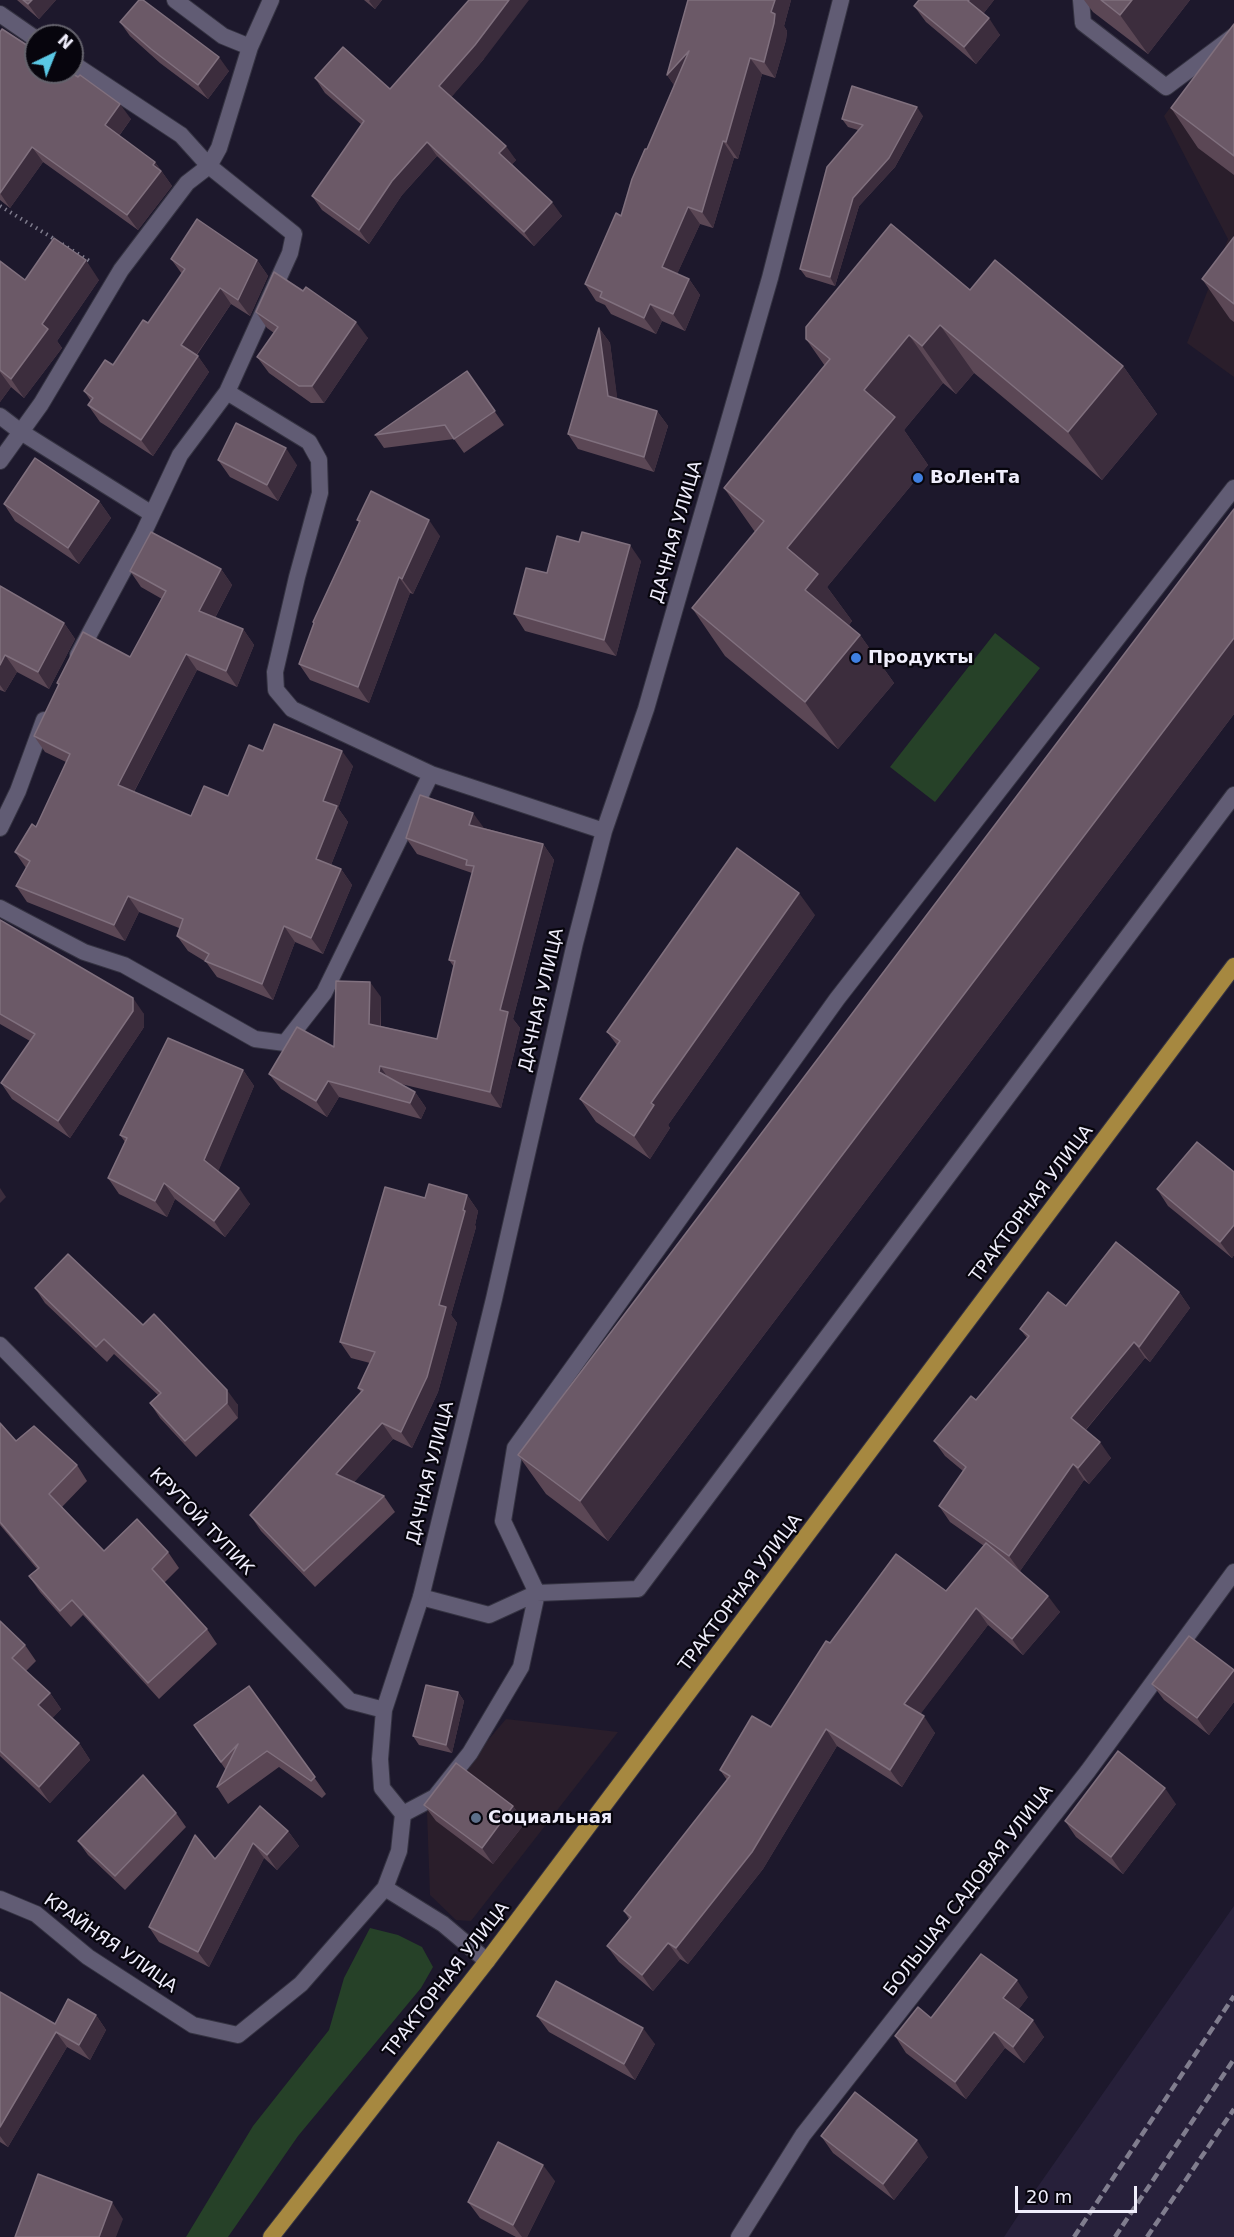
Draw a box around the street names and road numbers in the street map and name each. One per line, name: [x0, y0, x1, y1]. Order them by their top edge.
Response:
street label: ДАЧНАЯ УЛИЦА: [646, 458, 708, 606]
street label: ДАЧНАЯ УЛИЦА: [515, 926, 569, 1074]
street label: ТРАКТОРНАЯ УЛИЦА: [966, 1121, 1098, 1287]
street label: ДАЧНАЯ УЛИЦА: [403, 1399, 459, 1547]
street label: КРУТОЙ ТУПИК: [144, 1464, 258, 1580]
street label: ТРАКТОРНАЯ УЛИЦА: [675, 1510, 807, 1676]
street label: БОЛЬШАЯ САДОВАЯ УЛИЦА: [880, 1781, 1058, 2001]
street label: КРАЙНЯЯ УЛИЦА: [39, 1890, 181, 1998]
street label: ТРАКТОРНАЯ УЛИЦА: [380, 1898, 514, 2062]

